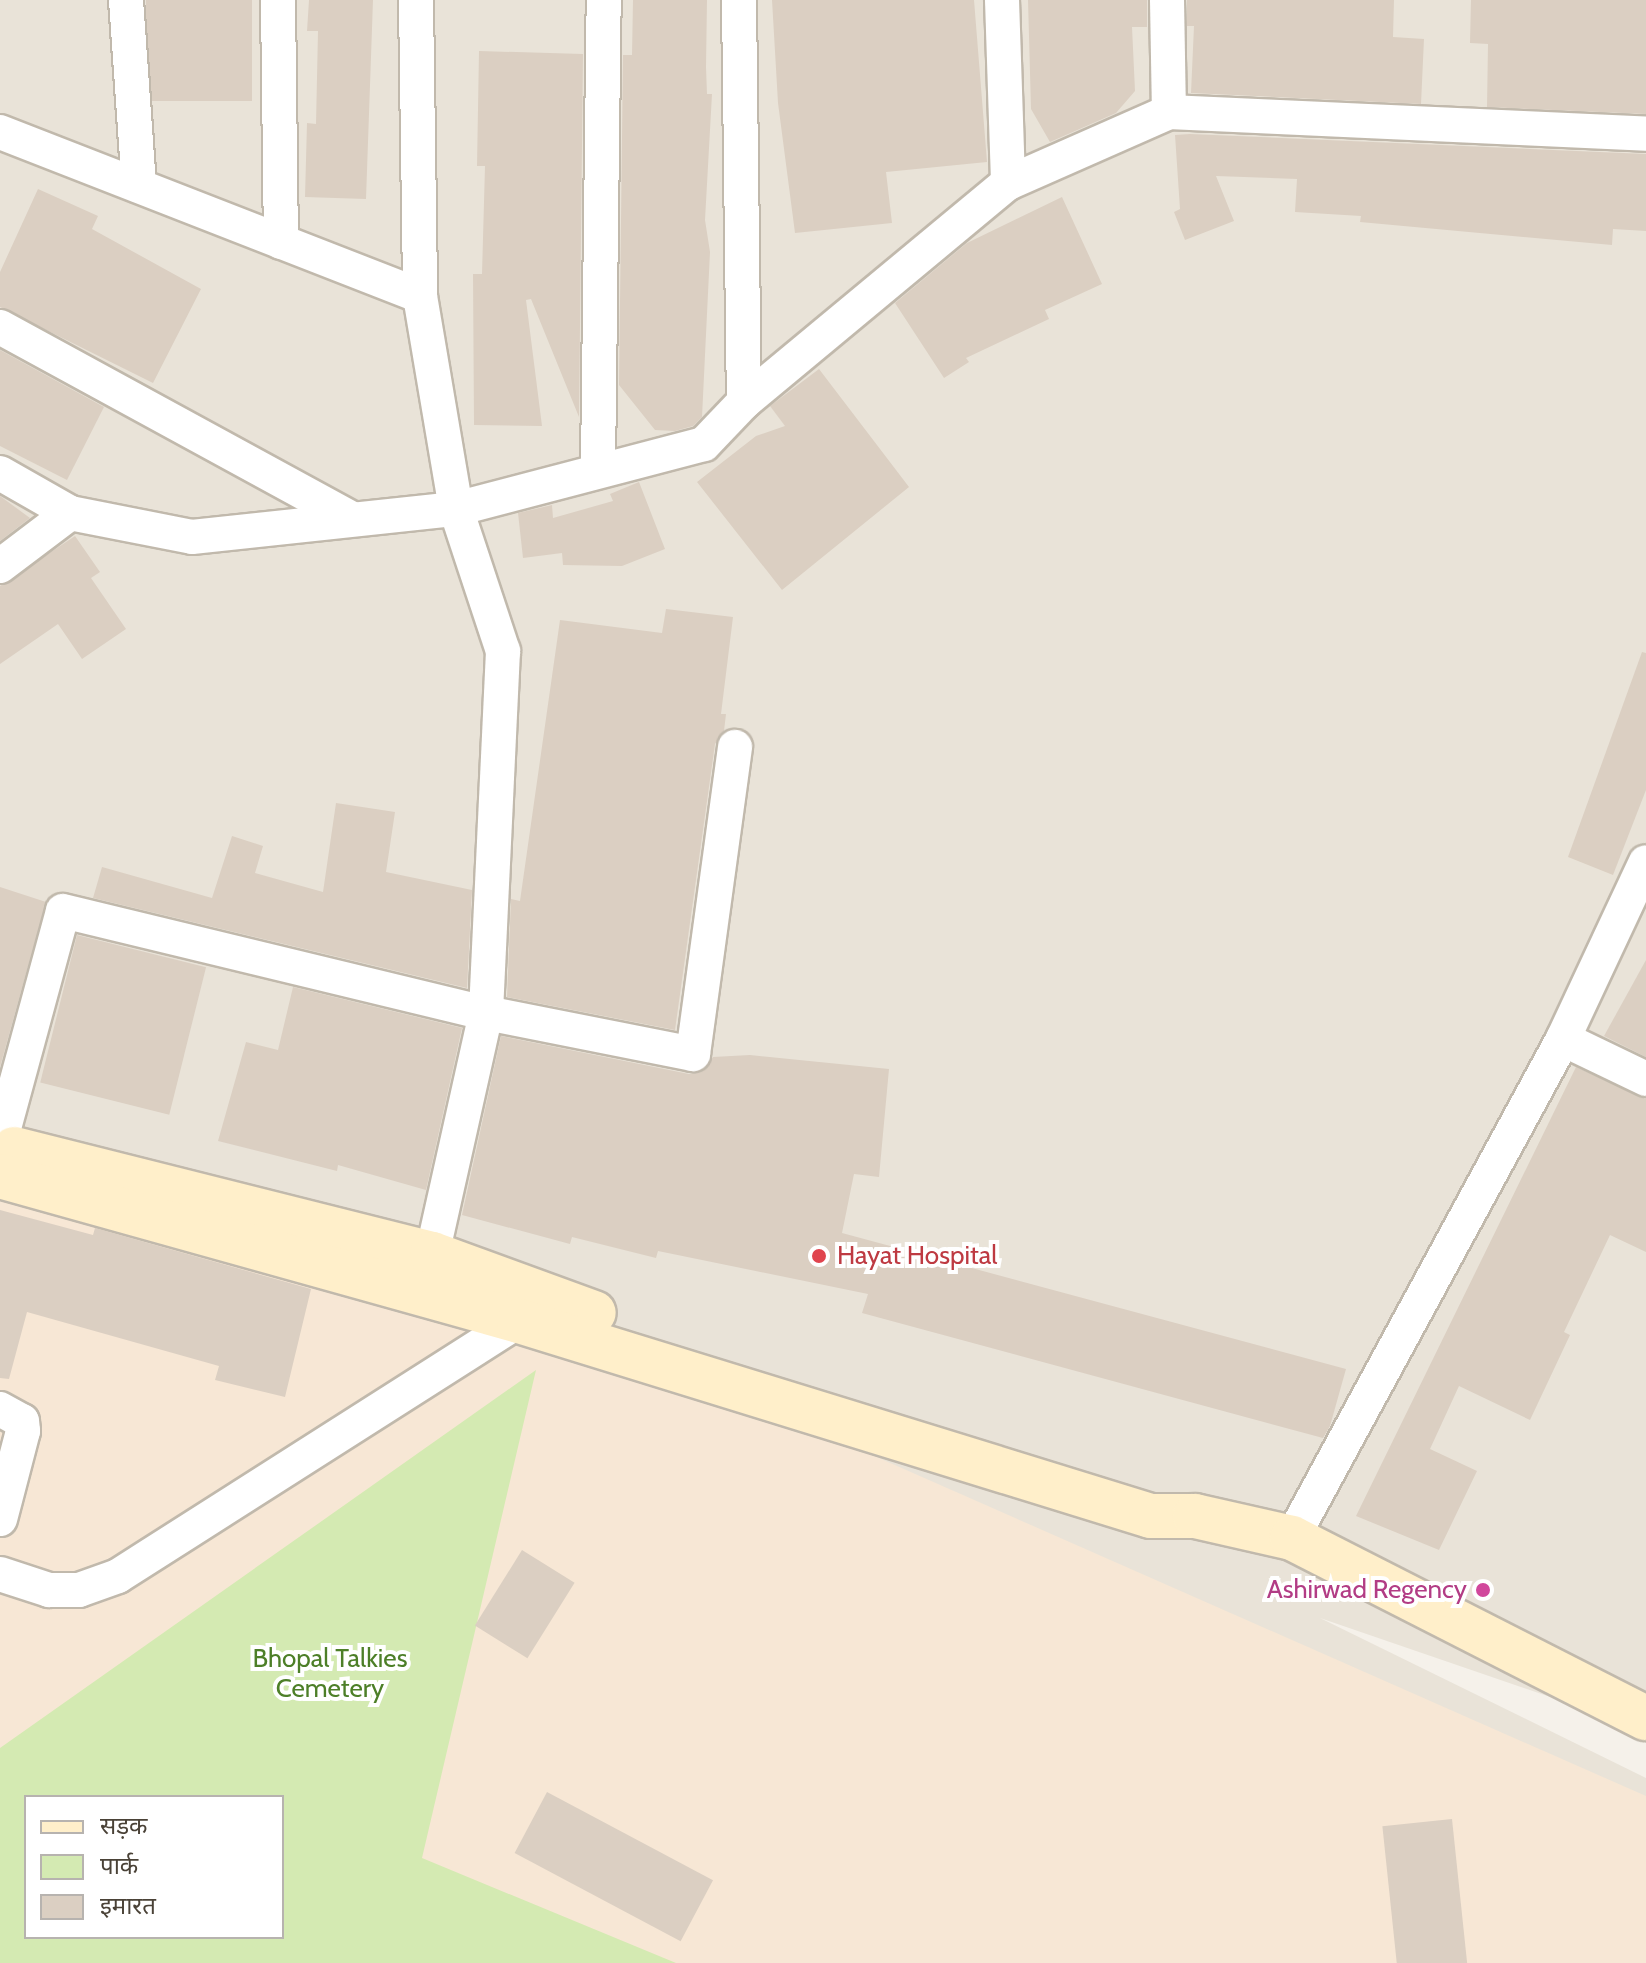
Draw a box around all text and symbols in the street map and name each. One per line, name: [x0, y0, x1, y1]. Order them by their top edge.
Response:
place label: Hayat Hospital: [837, 1240, 997, 1272]
marker: Hayat Hospital: [808, 1245, 830, 1267]
place label: Ashirwad Regency: [1267, 1574, 1467, 1606]
marker: Ashirwad Regency: [1474, 1581, 1492, 1599]
park label: Bhopal Talkies Cemetery: [253, 1643, 407, 1704]
legend: [24, 1795, 284, 1939]
text: सड़क: [100, 1811, 148, 1840]
text: पार्क: [100, 1851, 138, 1880]
text: इमारत: [100, 1891, 156, 1920]

